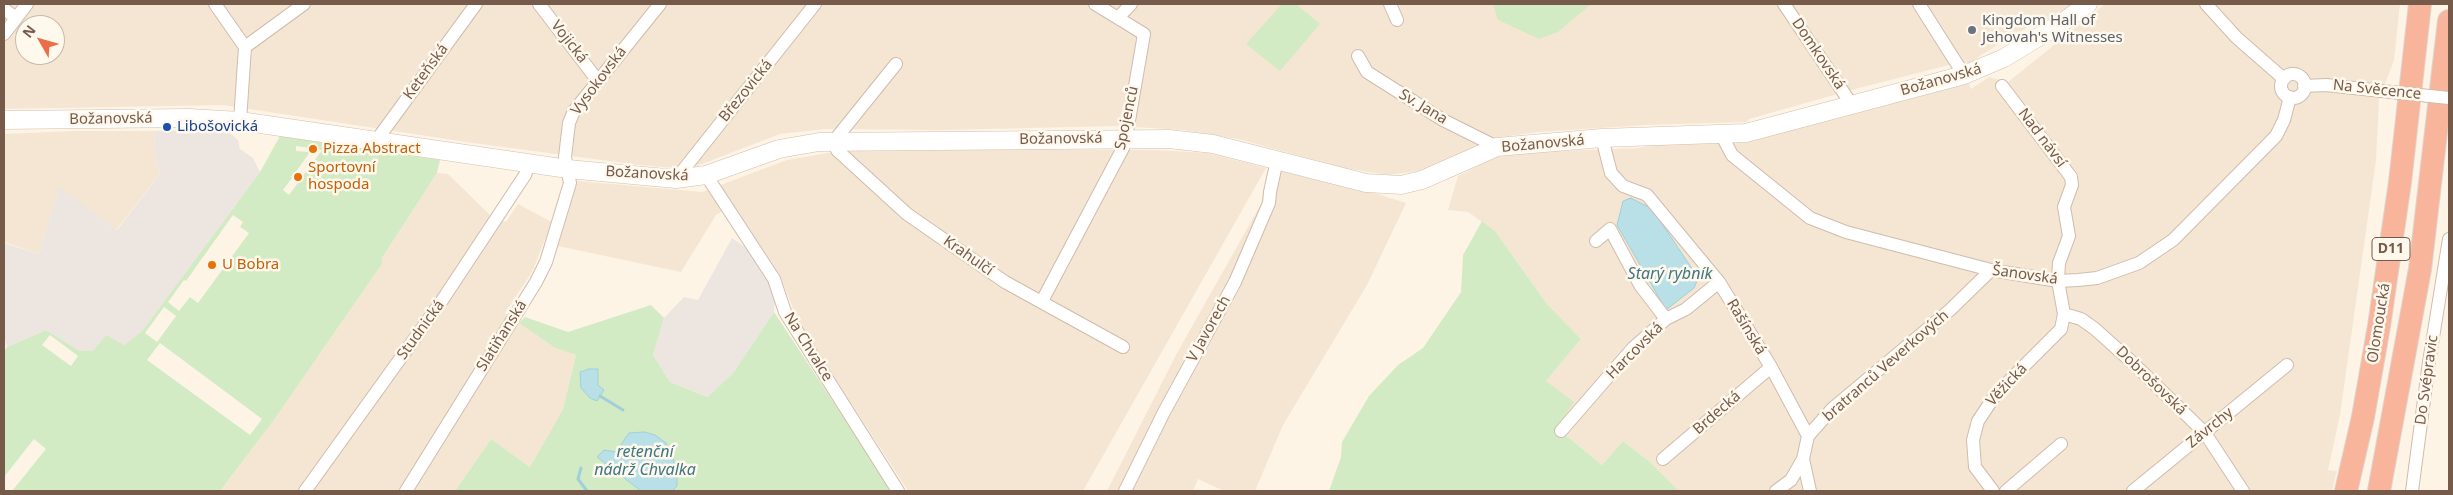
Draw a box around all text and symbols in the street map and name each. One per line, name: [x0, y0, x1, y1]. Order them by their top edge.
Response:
place label: Kingdom Hall of Jehovah's Witnesses: [1982, 12, 2123, 47]
north arrow: [15, 15, 65, 65]
street label: Domkovská: [1788, 15, 1848, 93]
street label: Vojická: [547, 17, 591, 67]
text: N: [18, 21, 40, 41]
marker: Kingdom Hall of Jehovah's Witnesses: [1966, 24, 1978, 36]
street label: Keteňská: [400, 41, 452, 103]
street label: Vysokovská: [567, 43, 631, 119]
street label: Březovická: [715, 56, 777, 126]
street label: Božanovská: [1898, 60, 1984, 100]
street label: Na Svěcence: [2332, 76, 2422, 104]
street label: Spojenců: [1111, 85, 1143, 151]
street label: Sv. Jana: [1395, 86, 1451, 128]
street label: Nad návsí: [2014, 105, 2070, 171]
street label: Božanovská: [69, 109, 153, 129]
place label: Libošovická: [177, 118, 258, 136]
marker: Libošovická: [161, 121, 173, 133]
street label: Božanovská: [1019, 129, 1103, 149]
street label: Božanovská: [1501, 131, 1585, 157]
place label: Pizza Abstract: [323, 140, 421, 158]
marker: Pizza Abstract: [307, 143, 319, 155]
place label: Sportovní hospoda: [308, 159, 376, 194]
street label: Božanovská: [605, 163, 689, 185]
marker: Sportovní hospoda: [292, 171, 304, 183]
street label: Krahulčí: [939, 232, 997, 280]
road number: D11: [2372, 238, 2410, 260]
place label: U Bobra: [222, 256, 279, 274]
marker: U Bobra: [206, 259, 218, 271]
street label: Šanovská: [1991, 262, 2059, 288]
water label: Starý rybník: [1628, 264, 1712, 284]
street label: Olomoucká: [2364, 282, 2394, 364]
street label: V Javorech: [1183, 293, 1235, 365]
street label: Rašínská: [1722, 296, 1770, 358]
street label: Studnická: [393, 297, 449, 363]
street label: Slatiňanská: [473, 297, 531, 375]
street label: bratranců Veverkových: [1820, 307, 1952, 425]
street label: Na Chvalce: [780, 309, 836, 385]
street label: Harcovská: [1603, 319, 1667, 383]
street label: Do Svépravic: [2412, 334, 2442, 426]
street label: Dobrošovská: [2112, 343, 2190, 419]
street label: Věžická: [1983, 360, 2031, 410]
street label: Brdecká: [1690, 388, 1744, 438]
street label: Závrchy: [2183, 404, 2237, 452]
water label: retenční nádrž Chvalka: [594, 442, 696, 480]

